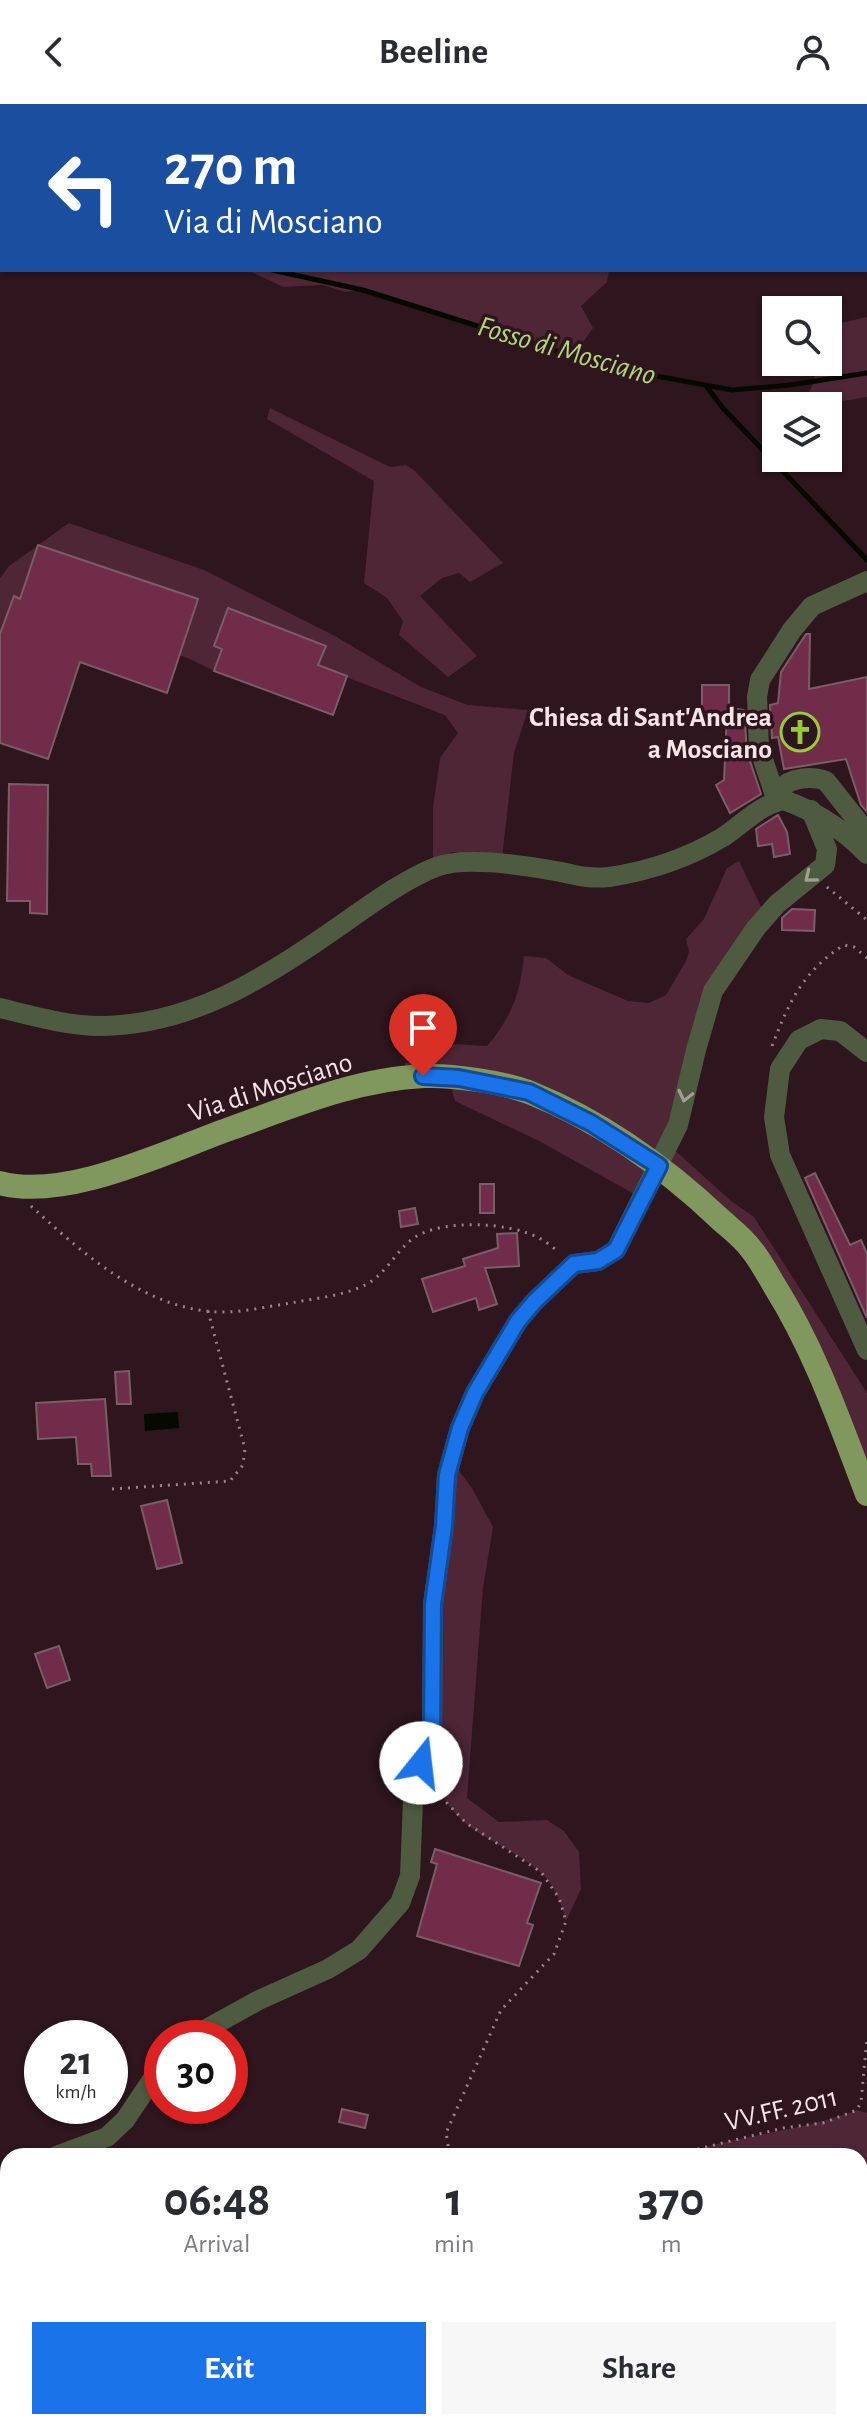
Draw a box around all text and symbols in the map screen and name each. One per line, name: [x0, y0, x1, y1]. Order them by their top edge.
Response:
icon: back: [32, 30, 76, 74]
icon: person: [791, 30, 835, 74]
text: Beeline: [379, 34, 488, 70]
icon: left: [32, 136, 136, 240]
text: 270 m: [164, 139, 297, 195]
text: Via di Mosciano: [164, 204, 383, 240]
map controls: [762, 296, 842, 472]
button: search: [762, 296, 842, 376]
water label: Fosso di Mosciano: [474, 311, 659, 391]
button: layers: [762, 392, 842, 472]
place label: Chiesa di Sant'Andrea a Mosciano: [529, 704, 772, 764]
church icon: Chiesa di Sant'Andrea a Mosciano: [779, 711, 821, 753]
one-way arrow: [805, 867, 820, 882]
pin: [389, 994, 457, 1076]
icon: arrive: [401, 1006, 445, 1050]
street label: Via di Mosciano: [185, 1048, 356, 1127]
one-way arrow: [677, 1089, 694, 1103]
position arrow: [379, 1721, 463, 1805]
speed limit sign: 30: [144, 2020, 248, 2124]
text: 21: [59, 2042, 93, 2082]
text: km/h: [55, 2082, 97, 2102]
street label: VV.FF. 2011: [722, 2083, 840, 2136]
text: 06:48: [164, 2177, 271, 2225]
text: 1: [446, 2177, 463, 2225]
text: 370: [638, 2177, 704, 2225]
text: Arrival: [184, 2231, 250, 2257]
text: min: [434, 2231, 475, 2257]
text: m: [661, 2231, 682, 2257]
button: Exit: [32, 2322, 426, 2414]
button: Share: [442, 2322, 836, 2414]

